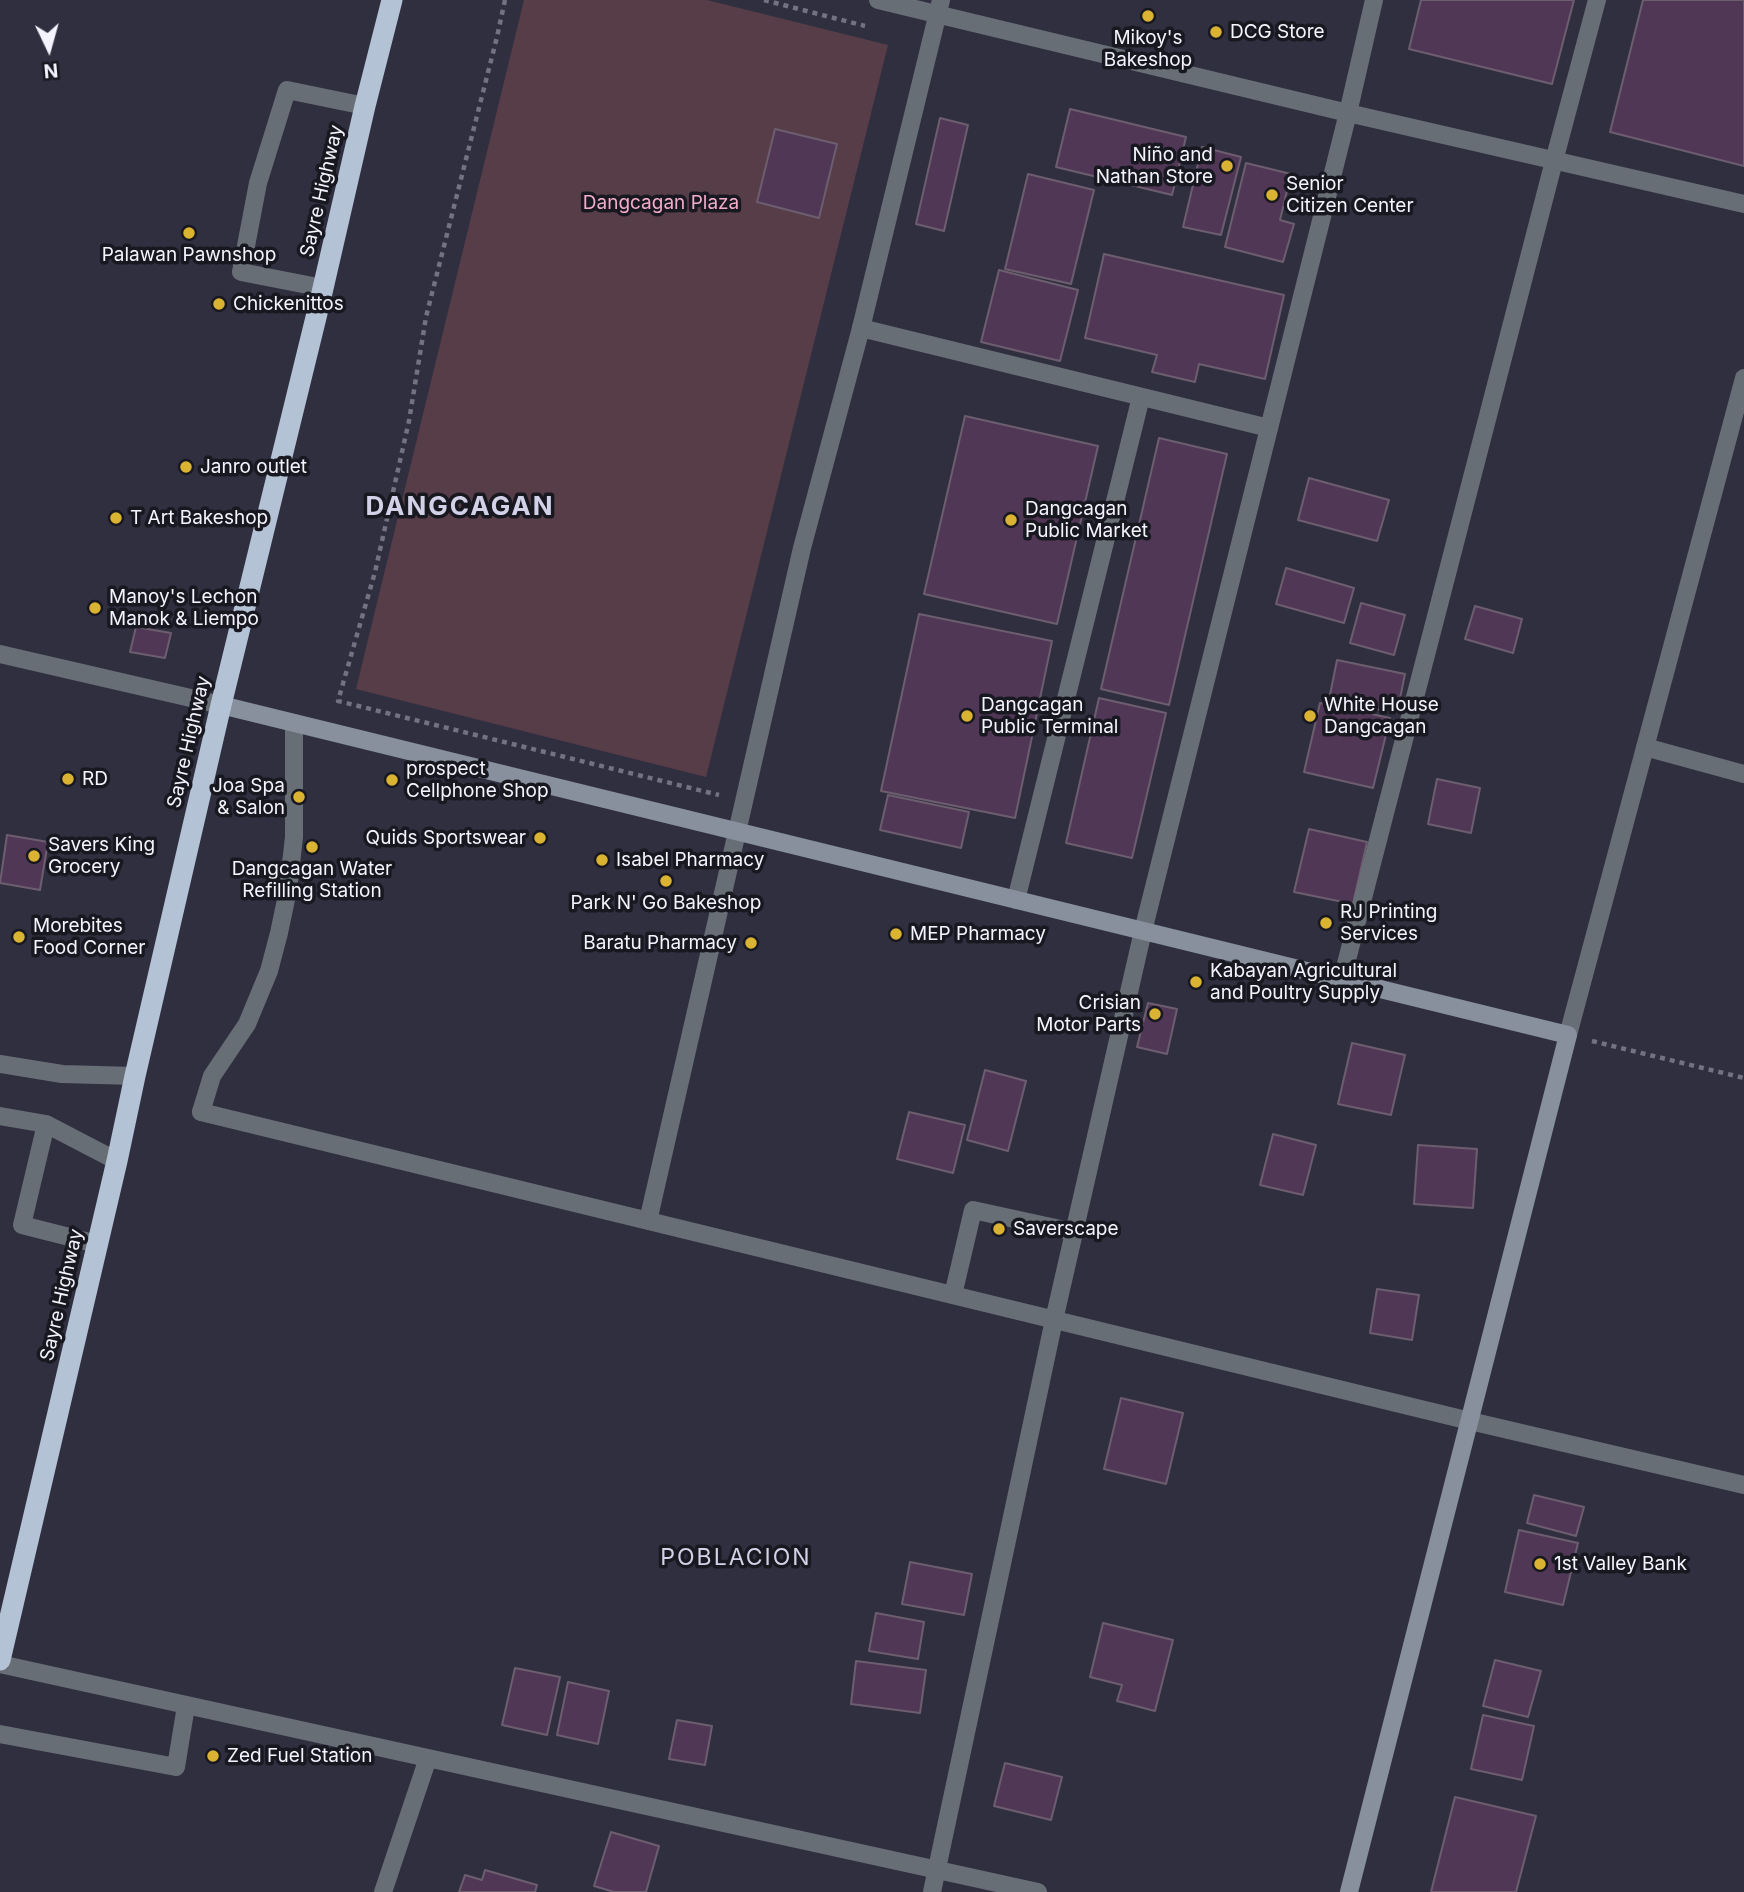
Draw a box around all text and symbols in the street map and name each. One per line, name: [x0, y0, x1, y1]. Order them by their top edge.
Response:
marker: Mikoy's Bakeshop: [1140, 8, 1156, 24]
north arrow: [14, 14, 84, 84]
place label: DCG Store: [1230, 21, 1325, 43]
marker: DCG Store: [1208, 24, 1224, 40]
place label: Mikoy's Bakeshop: [1104, 27, 1192, 71]
text: N: [43, 58, 59, 83]
street label: Sayre Highway: [296, 123, 348, 259]
place label: Niño and Nathan Store: [1096, 144, 1213, 188]
marker: Niño and Nathan Store: [1219, 158, 1235, 174]
place label: Senior Citizen Center: [1286, 173, 1414, 217]
marker: Senior Citizen Center: [1264, 187, 1280, 203]
park label: Dangcagan Plaza: [583, 192, 739, 214]
marker: Palawan Pawnshop: [181, 225, 197, 241]
place label: Palawan Pawnshop: [102, 244, 276, 266]
place label: Chickenittos: [233, 293, 344, 315]
marker: Chickenittos: [211, 296, 227, 312]
place label: Janro outlet: [200, 456, 307, 478]
marker: Janro outlet: [178, 459, 194, 475]
district label: DANGCAGAN: [367, 491, 553, 523]
place label: Dangcagan Public Market: [1025, 498, 1148, 542]
place label: T Art Bakeshop: [130, 507, 268, 529]
marker: T Art Bakeshop: [108, 510, 124, 526]
marker: Dangcagan Public Market: [1003, 512, 1019, 528]
place label: Manoy's Lechon Manok & Liempo: [109, 586, 259, 630]
marker: Manoy's Lechon Manok & Liempo: [87, 600, 103, 616]
street label: Sayre Highway: [163, 674, 215, 810]
place label: Dangcagan Public Terminal: [981, 694, 1118, 738]
place label: White House Dangcagan: [1324, 694, 1439, 738]
marker: Dangcagan Public Terminal: [959, 708, 975, 724]
marker: White House Dangcagan: [1302, 708, 1318, 724]
place label: prospect Cellphone Shop: [406, 758, 549, 802]
place label: RD: [82, 768, 108, 790]
marker: RD: [60, 771, 76, 787]
marker: prospect Cellphone Shop: [384, 772, 400, 788]
place label: Joa Spa & Salon: [212, 775, 285, 819]
marker: Joa Spa & Salon: [291, 789, 307, 805]
place label: Quids Sportswear: [366, 827, 526, 849]
marker: Quids Sportswear: [532, 830, 548, 846]
place label: Savers King Grocery: [48, 834, 155, 878]
marker: Dangcagan Water Refilling Station: [304, 839, 320, 855]
marker: Savers King Grocery: [26, 848, 42, 864]
place label: Isabel Pharmacy: [616, 849, 764, 871]
marker: Isabel Pharmacy: [594, 852, 610, 868]
place label: Dangcagan Water Refilling Station: [232, 858, 392, 902]
marker: Park N' Go Bakeshop: [658, 873, 674, 889]
place label: Park N' Go Bakeshop: [571, 892, 761, 914]
place label: RJ Printing Services: [1340, 901, 1438, 945]
place label: Morebites Food Corner: [33, 915, 145, 959]
marker: RJ Printing Services: [1318, 915, 1334, 931]
place label: MEP Pharmacy: [910, 923, 1046, 945]
marker: MEP Pharmacy: [888, 926, 904, 942]
marker: Morebites Food Corner: [11, 929, 27, 945]
place label: Baratu Pharmacy: [583, 932, 737, 954]
marker: Baratu Pharmacy: [743, 935, 759, 951]
place label: Kabayan Agricultural and Poultry Supply: [1210, 960, 1397, 1004]
marker: Kabayan Agricultural and Poultry Supply: [1188, 974, 1204, 990]
place label: Crisian Motor Parts: [1036, 992, 1141, 1036]
marker: Crisian Motor Parts: [1147, 1006, 1163, 1022]
place label: Saverscape: [1013, 1218, 1119, 1240]
marker: Saverscape: [991, 1221, 1007, 1237]
street label: Sayre Highway: [36, 1227, 88, 1363]
district label: POBLACION: [661, 1544, 811, 1572]
place label: 1st Valley Bank: [1554, 1553, 1687, 1575]
marker: 1st Valley Bank: [1532, 1556, 1548, 1572]
place label: Zed Fuel Station: [227, 1745, 372, 1767]
marker: Zed Fuel Station: [205, 1748, 221, 1764]

